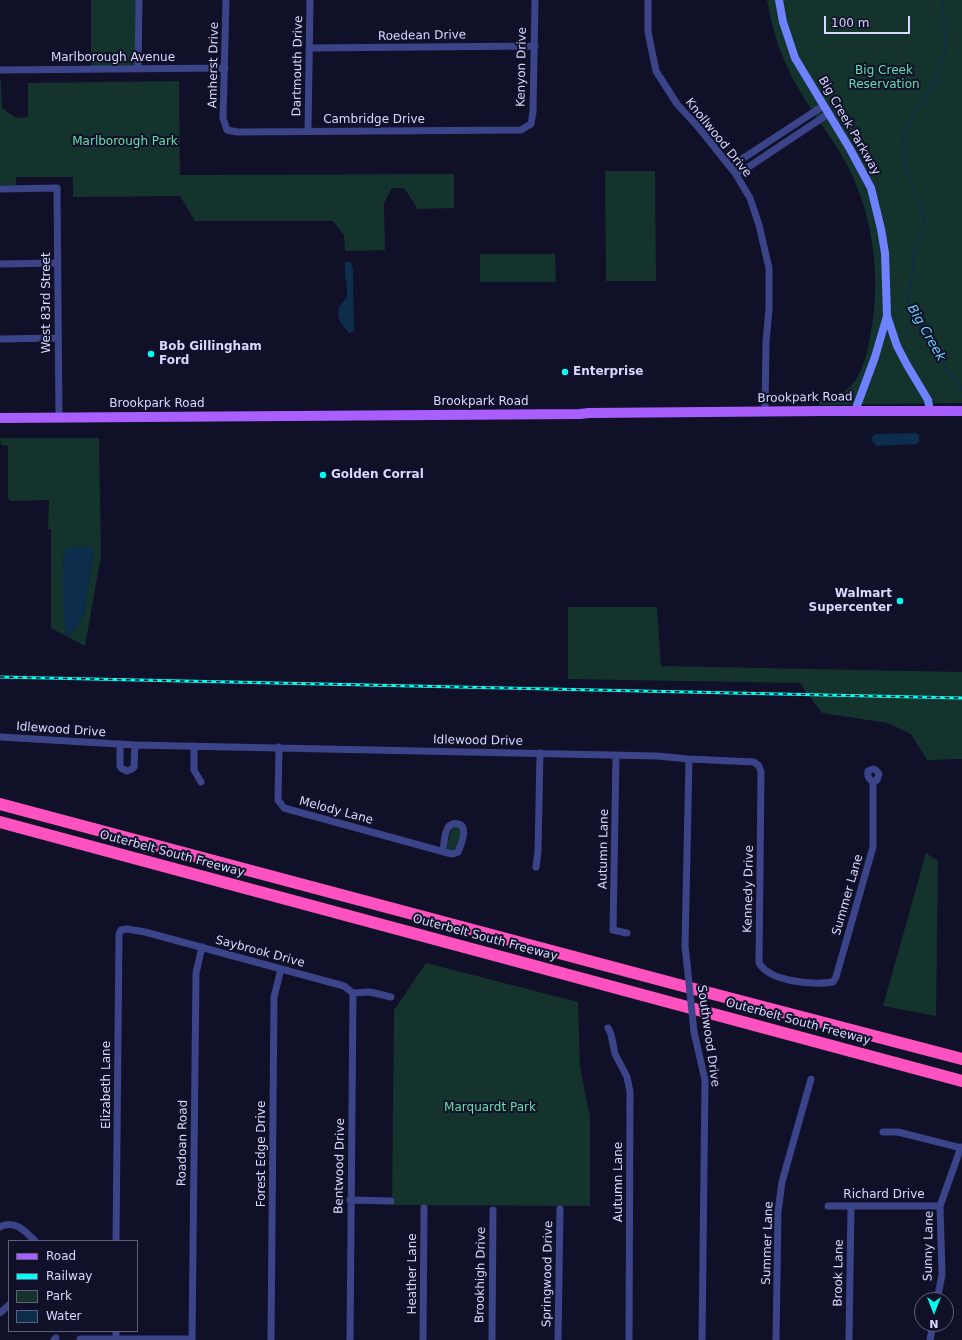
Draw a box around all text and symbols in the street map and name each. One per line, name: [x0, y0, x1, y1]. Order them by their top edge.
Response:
scale bar: [826, 8, 912, 34]
street label: Dartmouth Drive: [290, 15, 306, 117]
text: 100 m: [831, 16, 869, 30]
street label: Amherst Drive: [206, 22, 222, 108]
street label: Kenyon Drive: [514, 27, 530, 107]
street label: Roedean Drive: [378, 28, 466, 44]
street label: Marlborough Avenue: [51, 51, 175, 65]
park label: Big Creek Reservation: [848, 64, 920, 92]
street label: Big Creek Parkway: [815, 74, 883, 178]
street label: Knollwood Drive: [682, 96, 754, 180]
street label: Cambridge Drive: [323, 113, 425, 127]
park label: Marlborough Park: [72, 135, 178, 149]
street label: West 83rd Street: [40, 252, 54, 354]
water label: Big Creek: [904, 302, 948, 364]
place label: Bob Gillingham Ford: [159, 340, 262, 368]
marker: Bob Gillingham Ford: [146, 349, 156, 359]
place label: Enterprise: [573, 365, 643, 379]
marker: Enterprise: [560, 367, 570, 377]
street label: Brookpark Road: [757, 390, 853, 406]
street label: Brookpark Road: [433, 395, 529, 409]
street label: Brookpark Road: [109, 397, 205, 411]
place label: Golden Corral: [331, 468, 424, 482]
marker: Golden Corral: [318, 470, 328, 480]
place label: Walmart Supercenter: [809, 587, 892, 615]
marker: Walmart Supercenter: [895, 596, 905, 606]
street label: Idlewood Drive: [16, 720, 106, 740]
street label: Idlewood Drive: [433, 733, 523, 749]
street label: Melody Lane: [297, 794, 375, 828]
street label: Autumn Lane: [596, 809, 612, 889]
street label: Outerbelt South Freeway: [98, 828, 246, 880]
street label: Kennedy Drive: [741, 845, 757, 933]
street label: Summer Lane: [830, 853, 866, 937]
street label: Outerbelt South Freeway: [411, 912, 559, 964]
street label: Saybrook Drive: [214, 933, 306, 971]
street label: Southwood Drive: [694, 984, 722, 1088]
street label: Outerbelt South Freeway: [724, 996, 872, 1048]
street label: Elizabeth Lane: [100, 1041, 114, 1129]
street label: Roadoan Road: [175, 1100, 191, 1186]
street label: Forest Edge Drive: [255, 1101, 269, 1207]
park label: Marquardt Park: [444, 1101, 536, 1115]
street label: Bentwood Drive: [332, 1118, 348, 1214]
street label: Autumn Lane: [612, 1142, 626, 1222]
street label: Richard Drive: [843, 1188, 925, 1202]
street label: Summer Lane: [759, 1201, 777, 1285]
street label: Sunny Lane: [921, 1211, 937, 1281]
street label: Springwood Drive: [540, 1221, 556, 1327]
street label: Brookhigh Drive: [473, 1227, 489, 1323]
street label: Heather Lane: [406, 1233, 420, 1315]
street label: Brook Lane: [831, 1239, 847, 1307]
legend: [8, 1240, 138, 1332]
text: Road: [46, 1249, 76, 1263]
text: Railway: [46, 1269, 92, 1283]
text: Park: [46, 1289, 72, 1303]
north arrow: [914, 1292, 954, 1332]
text: Water: [46, 1309, 81, 1323]
text: N: [929, 1317, 939, 1330]

